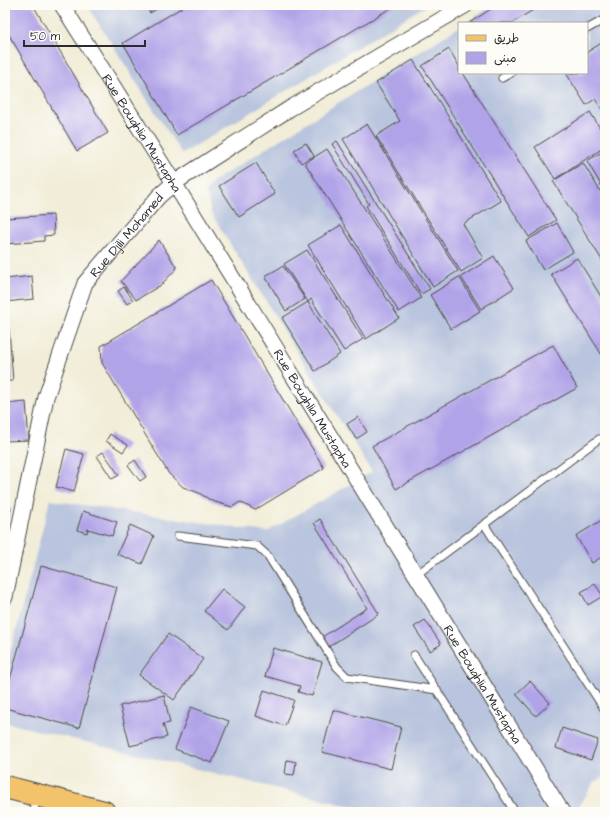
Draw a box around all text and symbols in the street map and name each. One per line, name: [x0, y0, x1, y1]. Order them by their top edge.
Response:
scale bar: [24, 22, 145, 48]
legend: [458, 22, 588, 74]
text: 50 m: [30, 28, 61, 45]
text: طريق: [494, 30, 519, 47]
text: مبنى: [494, 50, 517, 67]
street label: Rue Boughlia Mustapha: [98, 71, 186, 196]
street label: Rue Djili Mohamed: [86, 189, 168, 281]
street label: Rue Boughlia Mustapha: [269, 346, 356, 472]
street label: Rue Boughlia Mustapha: [439, 622, 526, 748]

